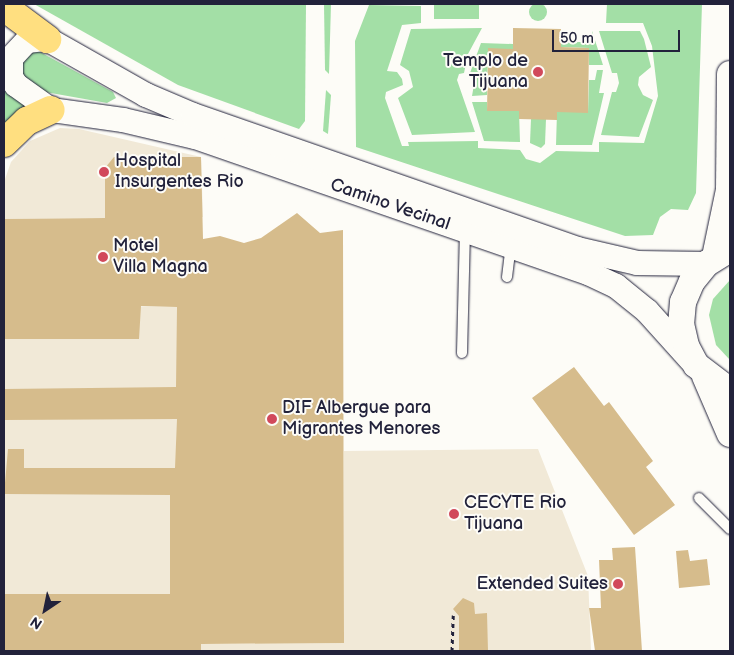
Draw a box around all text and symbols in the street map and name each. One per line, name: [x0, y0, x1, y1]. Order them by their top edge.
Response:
scale bar: [554, 20, 682, 52]
text: 50 m: [560, 29, 594, 48]
place label: Templo de Tijuana: [443, 51, 528, 94]
marker: Templo de Tijuana: [532, 66, 544, 78]
place label: Hospital Insurgentes Rio: [115, 151, 244, 193]
marker: Hospital Insurgentes Rio: [97, 165, 111, 179]
street label: Camino Vecinal: [327, 174, 453, 236]
place label: Motel Villa Magna: [113, 236, 208, 278]
marker: Motel Villa Magna: [97, 251, 109, 263]
place label: DIF Albergue para Migrantes Menores: [282, 398, 440, 440]
marker: DIF Albergue para Migrantes Menores: [266, 413, 278, 425]
place label: CECYTE Rio Tijuana: [464, 493, 567, 536]
marker: CECYTE Rio Tijuana: [448, 508, 460, 520]
place label: Extended Suites: [476, 573, 608, 595]
marker: Extended Suites: [612, 578, 624, 590]
north arrow: [20, 585, 70, 635]
text: N: [27, 613, 45, 633]

